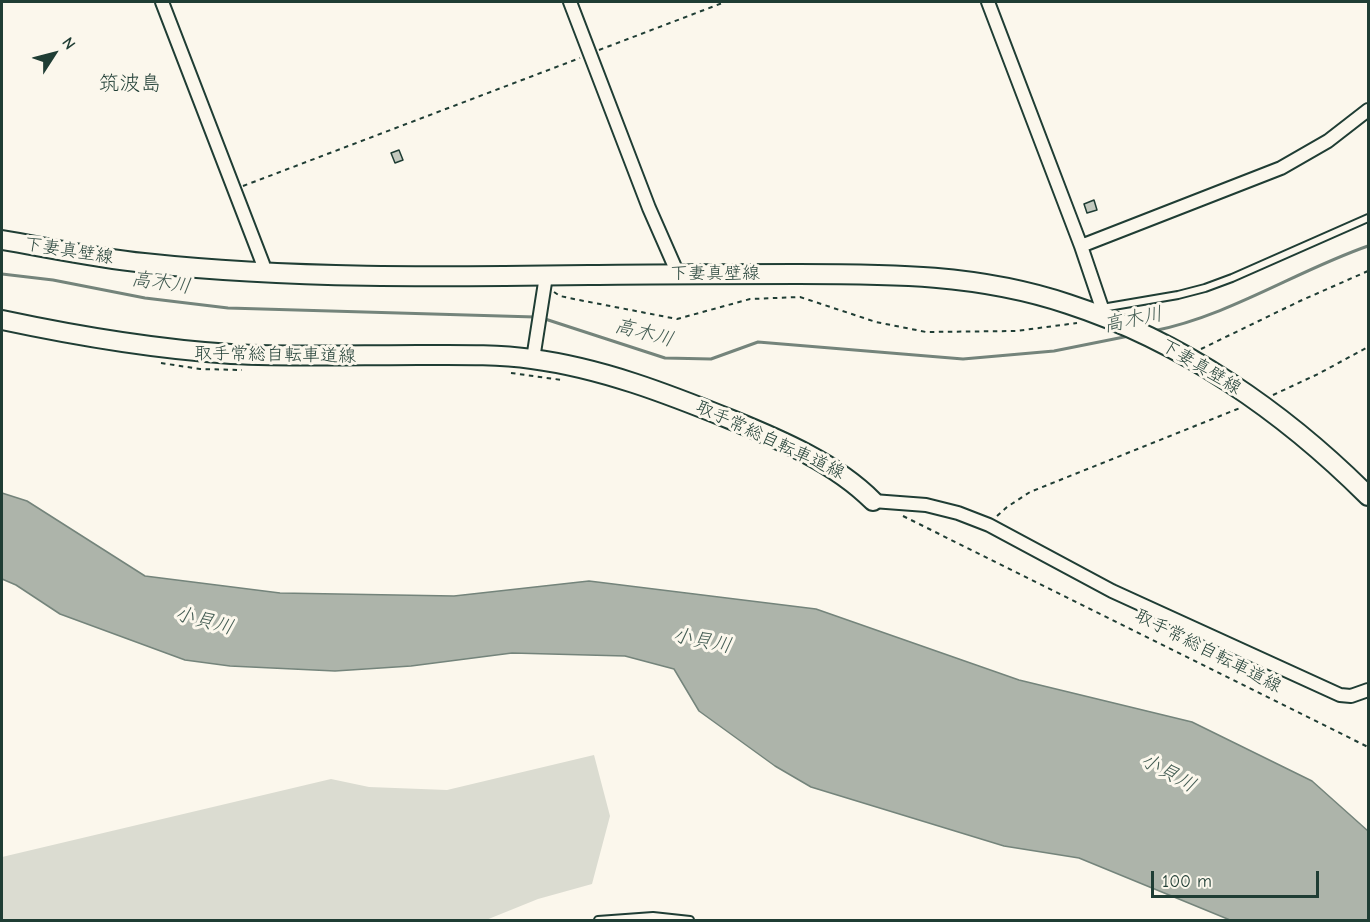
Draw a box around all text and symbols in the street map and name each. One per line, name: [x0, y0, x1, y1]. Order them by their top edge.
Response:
north arrow: [24, 24, 84, 84]
text: N: [58, 34, 79, 53]
district label: 筑波島: [99, 71, 161, 97]
street label: 下妻真壁線: [23, 233, 115, 269]
street label: 下妻真壁線: [670, 263, 760, 285]
water label: 高木川: [130, 267, 192, 299]
water label: 高木川: [1101, 302, 1165, 338]
water label: 高木川: [612, 314, 676, 352]
street label: 下妻真壁線: [1157, 335, 1245, 399]
street label: 取手常総自転車道線: [194, 343, 356, 367]
street label: 取手常総自転車道線: [692, 396, 848, 484]
water label: 小貝川: [172, 602, 236, 640]
street label: 取手常総自転車道線: [1131, 605, 1285, 697]
water label: 小貝川: [670, 623, 734, 659]
water label: 小貝川: [1136, 748, 1200, 798]
scale bar: [1154, 859, 1322, 897]
text: 100 m: [1162, 871, 1212, 892]

